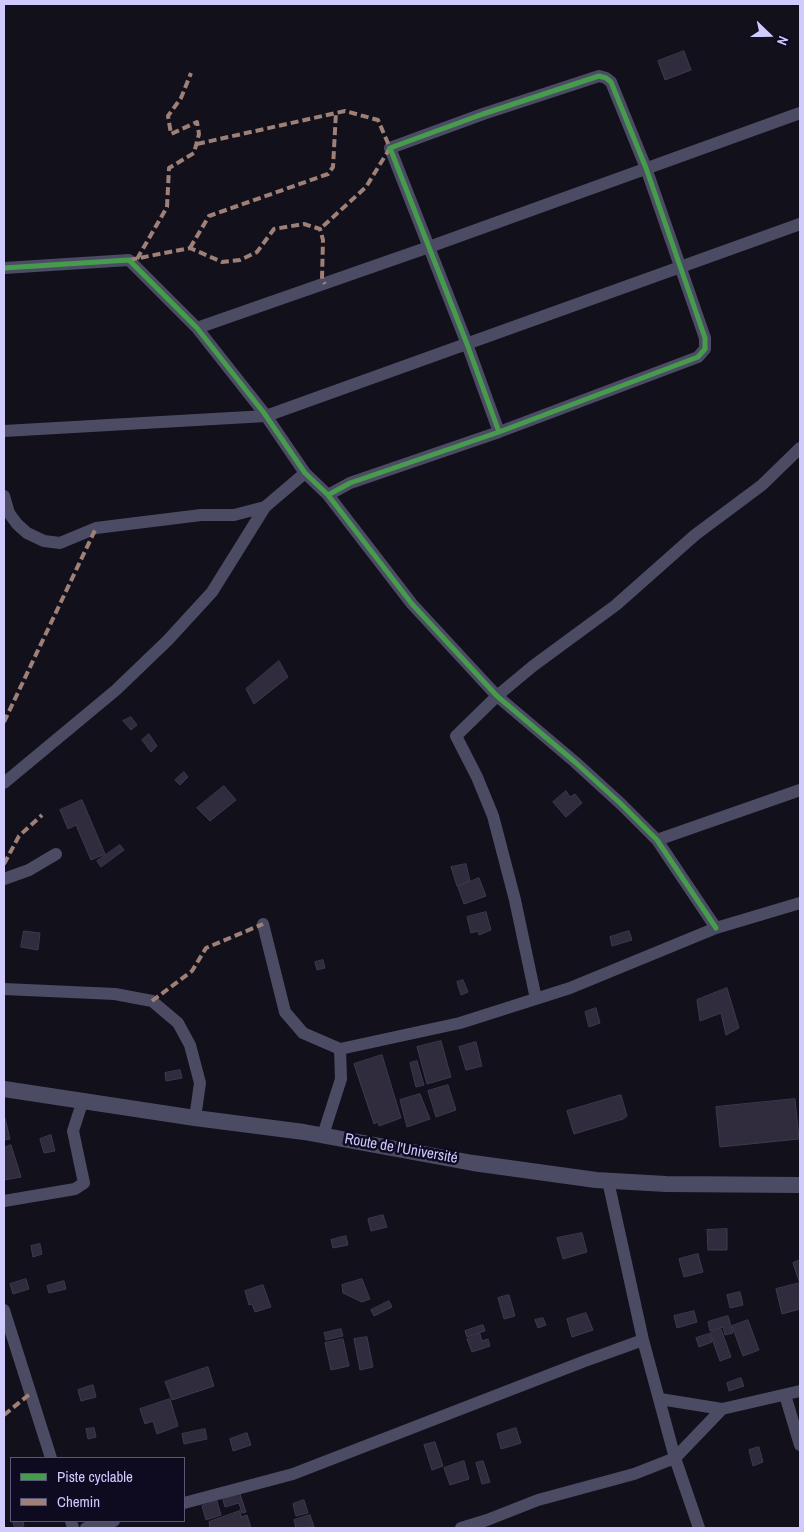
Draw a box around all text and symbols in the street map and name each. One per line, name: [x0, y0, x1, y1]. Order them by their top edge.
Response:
north arrow: [744, 10, 794, 60]
text: N: [773, 33, 793, 48]
street label: Route de l'Université: [343, 1130, 459, 1168]
legend: [10, 1457, 185, 1522]
text: Piste cyclable: [57, 1466, 133, 1487]
text: Chemin: [57, 1491, 100, 1512]

